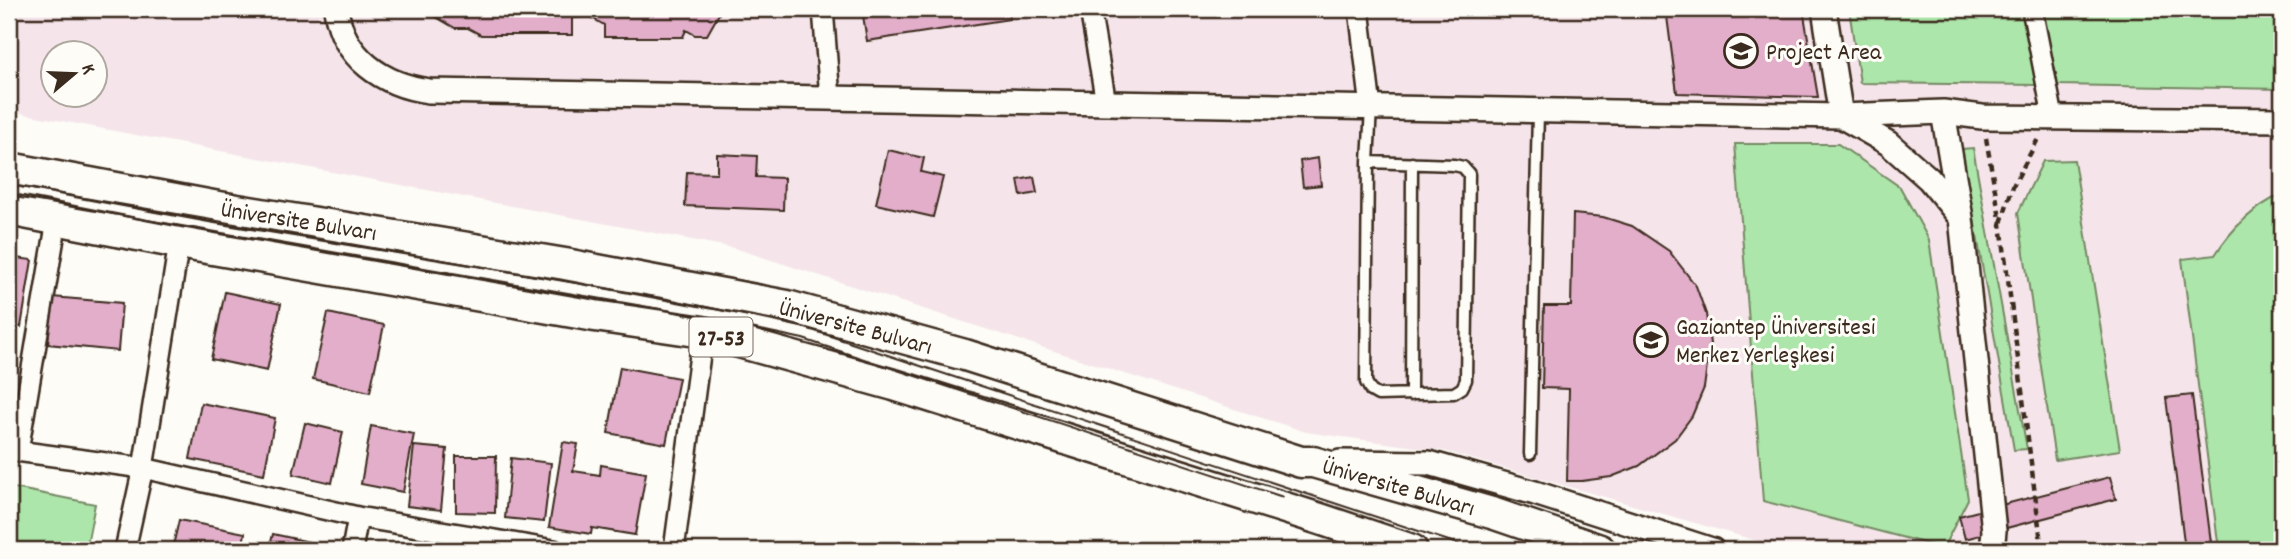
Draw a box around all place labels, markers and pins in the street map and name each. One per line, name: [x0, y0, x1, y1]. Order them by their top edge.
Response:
school or university icon: Project Area: [1722, 32, 1760, 70]
place label: Project Area: [1766, 37, 1882, 71]
place label: Gaziantep Üniversitesi Merkez Yerleşkesi: [1676, 312, 1875, 374]
school or university icon: Gaziantep Üniversitesi Merkez Yerleşkesi: [1632, 321, 1670, 359]

